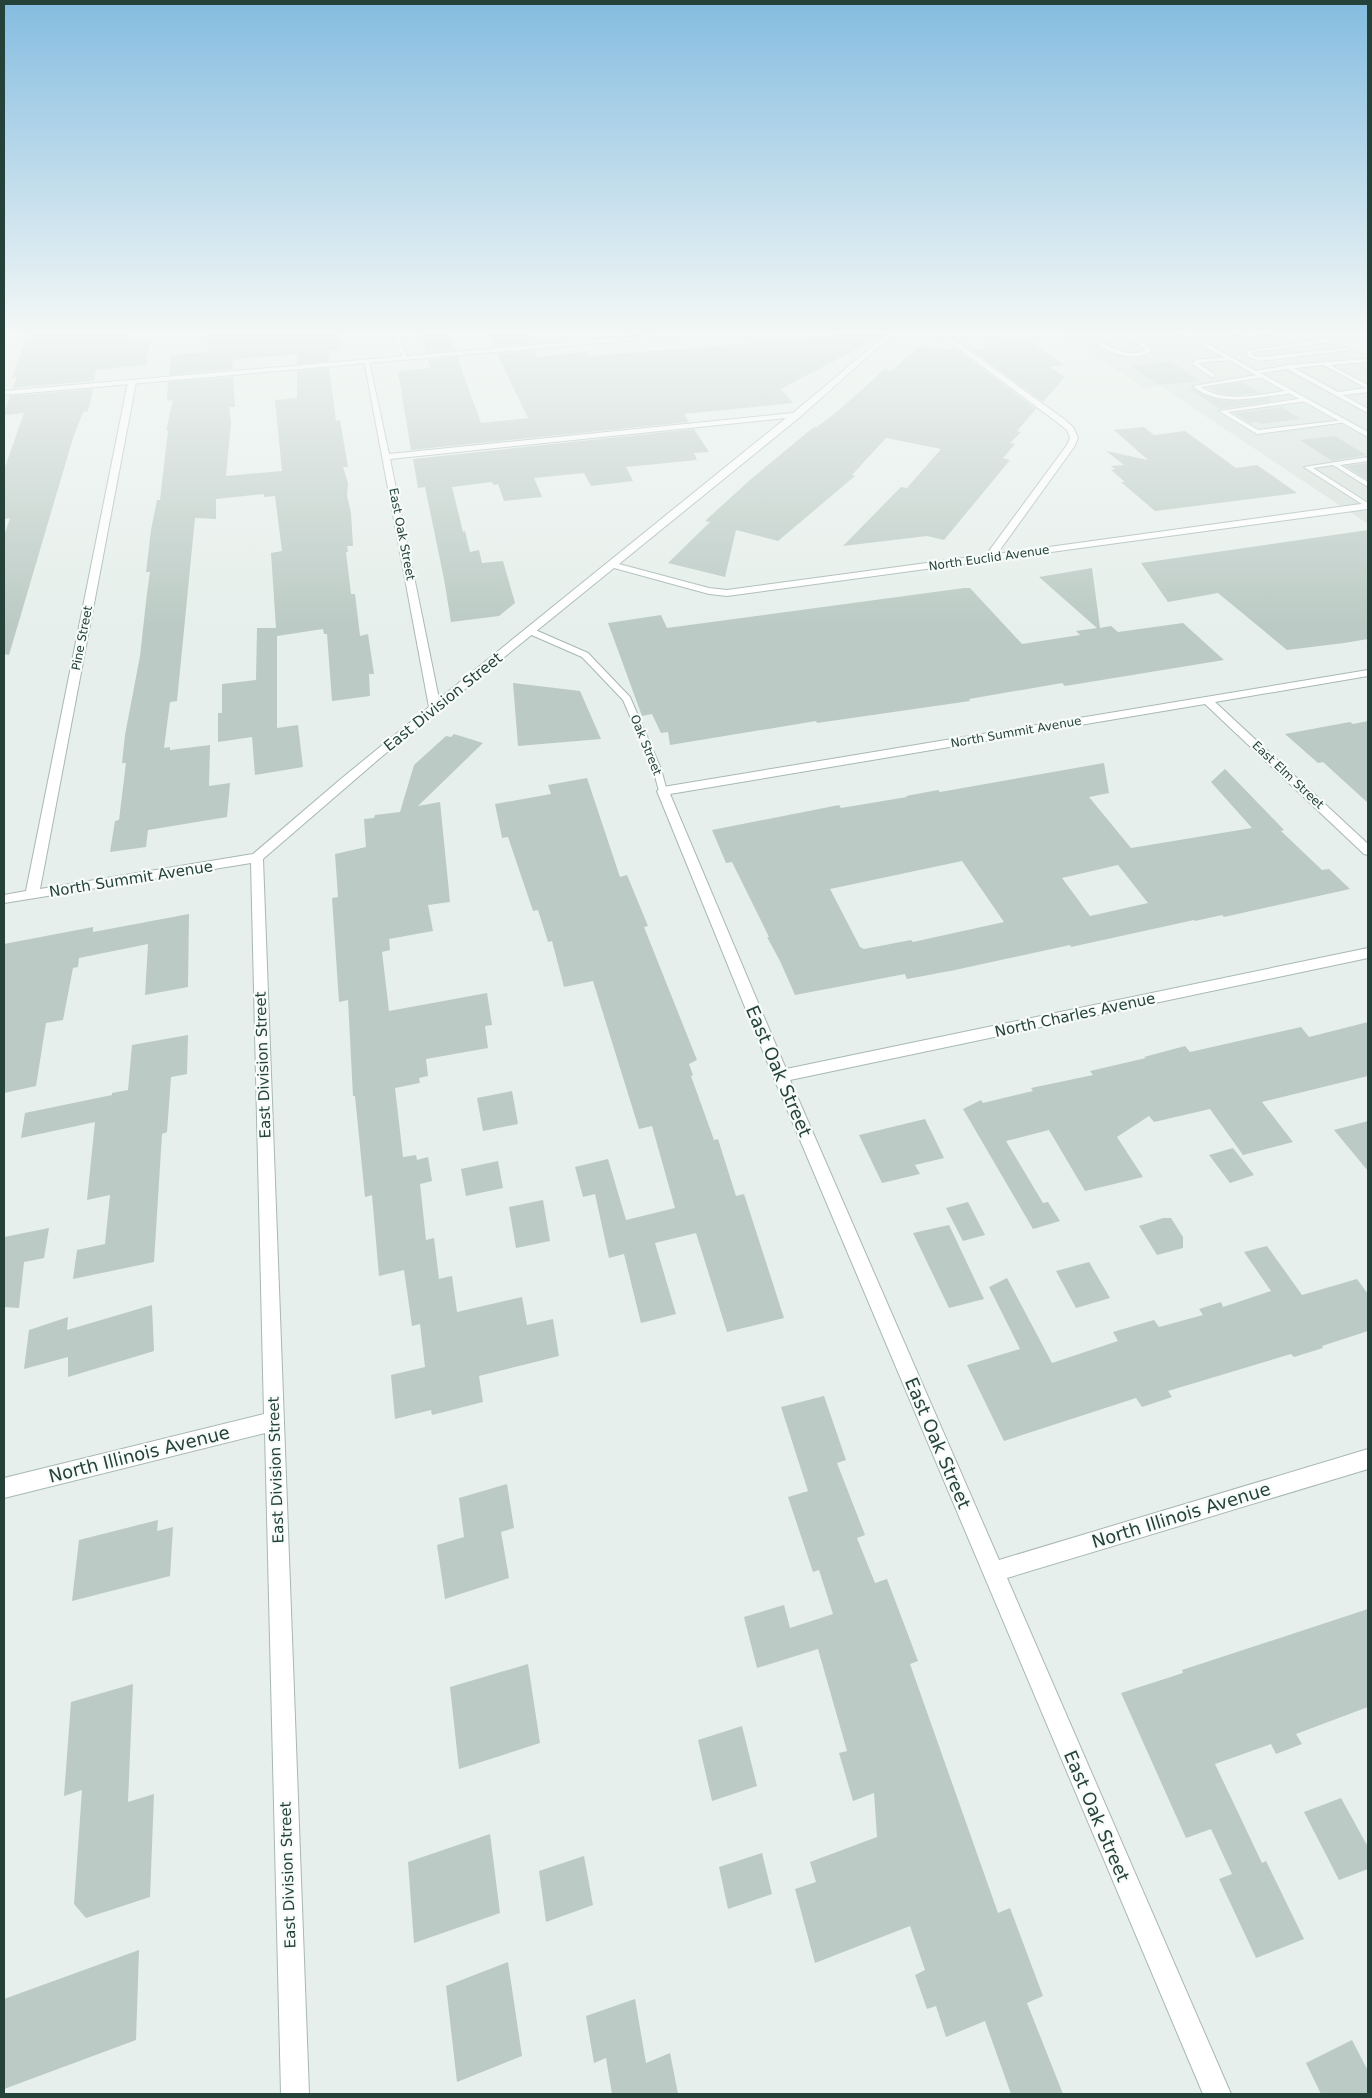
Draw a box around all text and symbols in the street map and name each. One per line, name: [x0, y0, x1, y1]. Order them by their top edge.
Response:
street label: East Oak Street: [386, 487, 418, 582]
street label: North Euclid Avenue: [928, 543, 1050, 573]
street label: Pine Street: [69, 604, 95, 672]
street label: East Division Street: [380, 649, 506, 755]
street label: Oak Street: [628, 713, 665, 778]
street label: North Summit Avenue: [950, 714, 1082, 750]
street label: East Elm Street: [1249, 738, 1327, 812]
street label: North Summit Avenue: [48, 857, 214, 901]
street label: North Charles Avenue: [993, 989, 1157, 1041]
street label: East Division Street: [251, 991, 275, 1139]
street label: East Oak Street: [742, 1002, 816, 1140]
street label: East Oak Street: [901, 1374, 975, 1512]
street label: East Division Street: [264, 1396, 288, 1544]
street label: North Illinois Avenue: [46, 1421, 232, 1487]
street label: North Illinois Avenue: [1089, 1478, 1273, 1552]
street label: East Oak Street: [1060, 1747, 1134, 1885]
street label: East Division Street: [276, 1801, 300, 1949]

